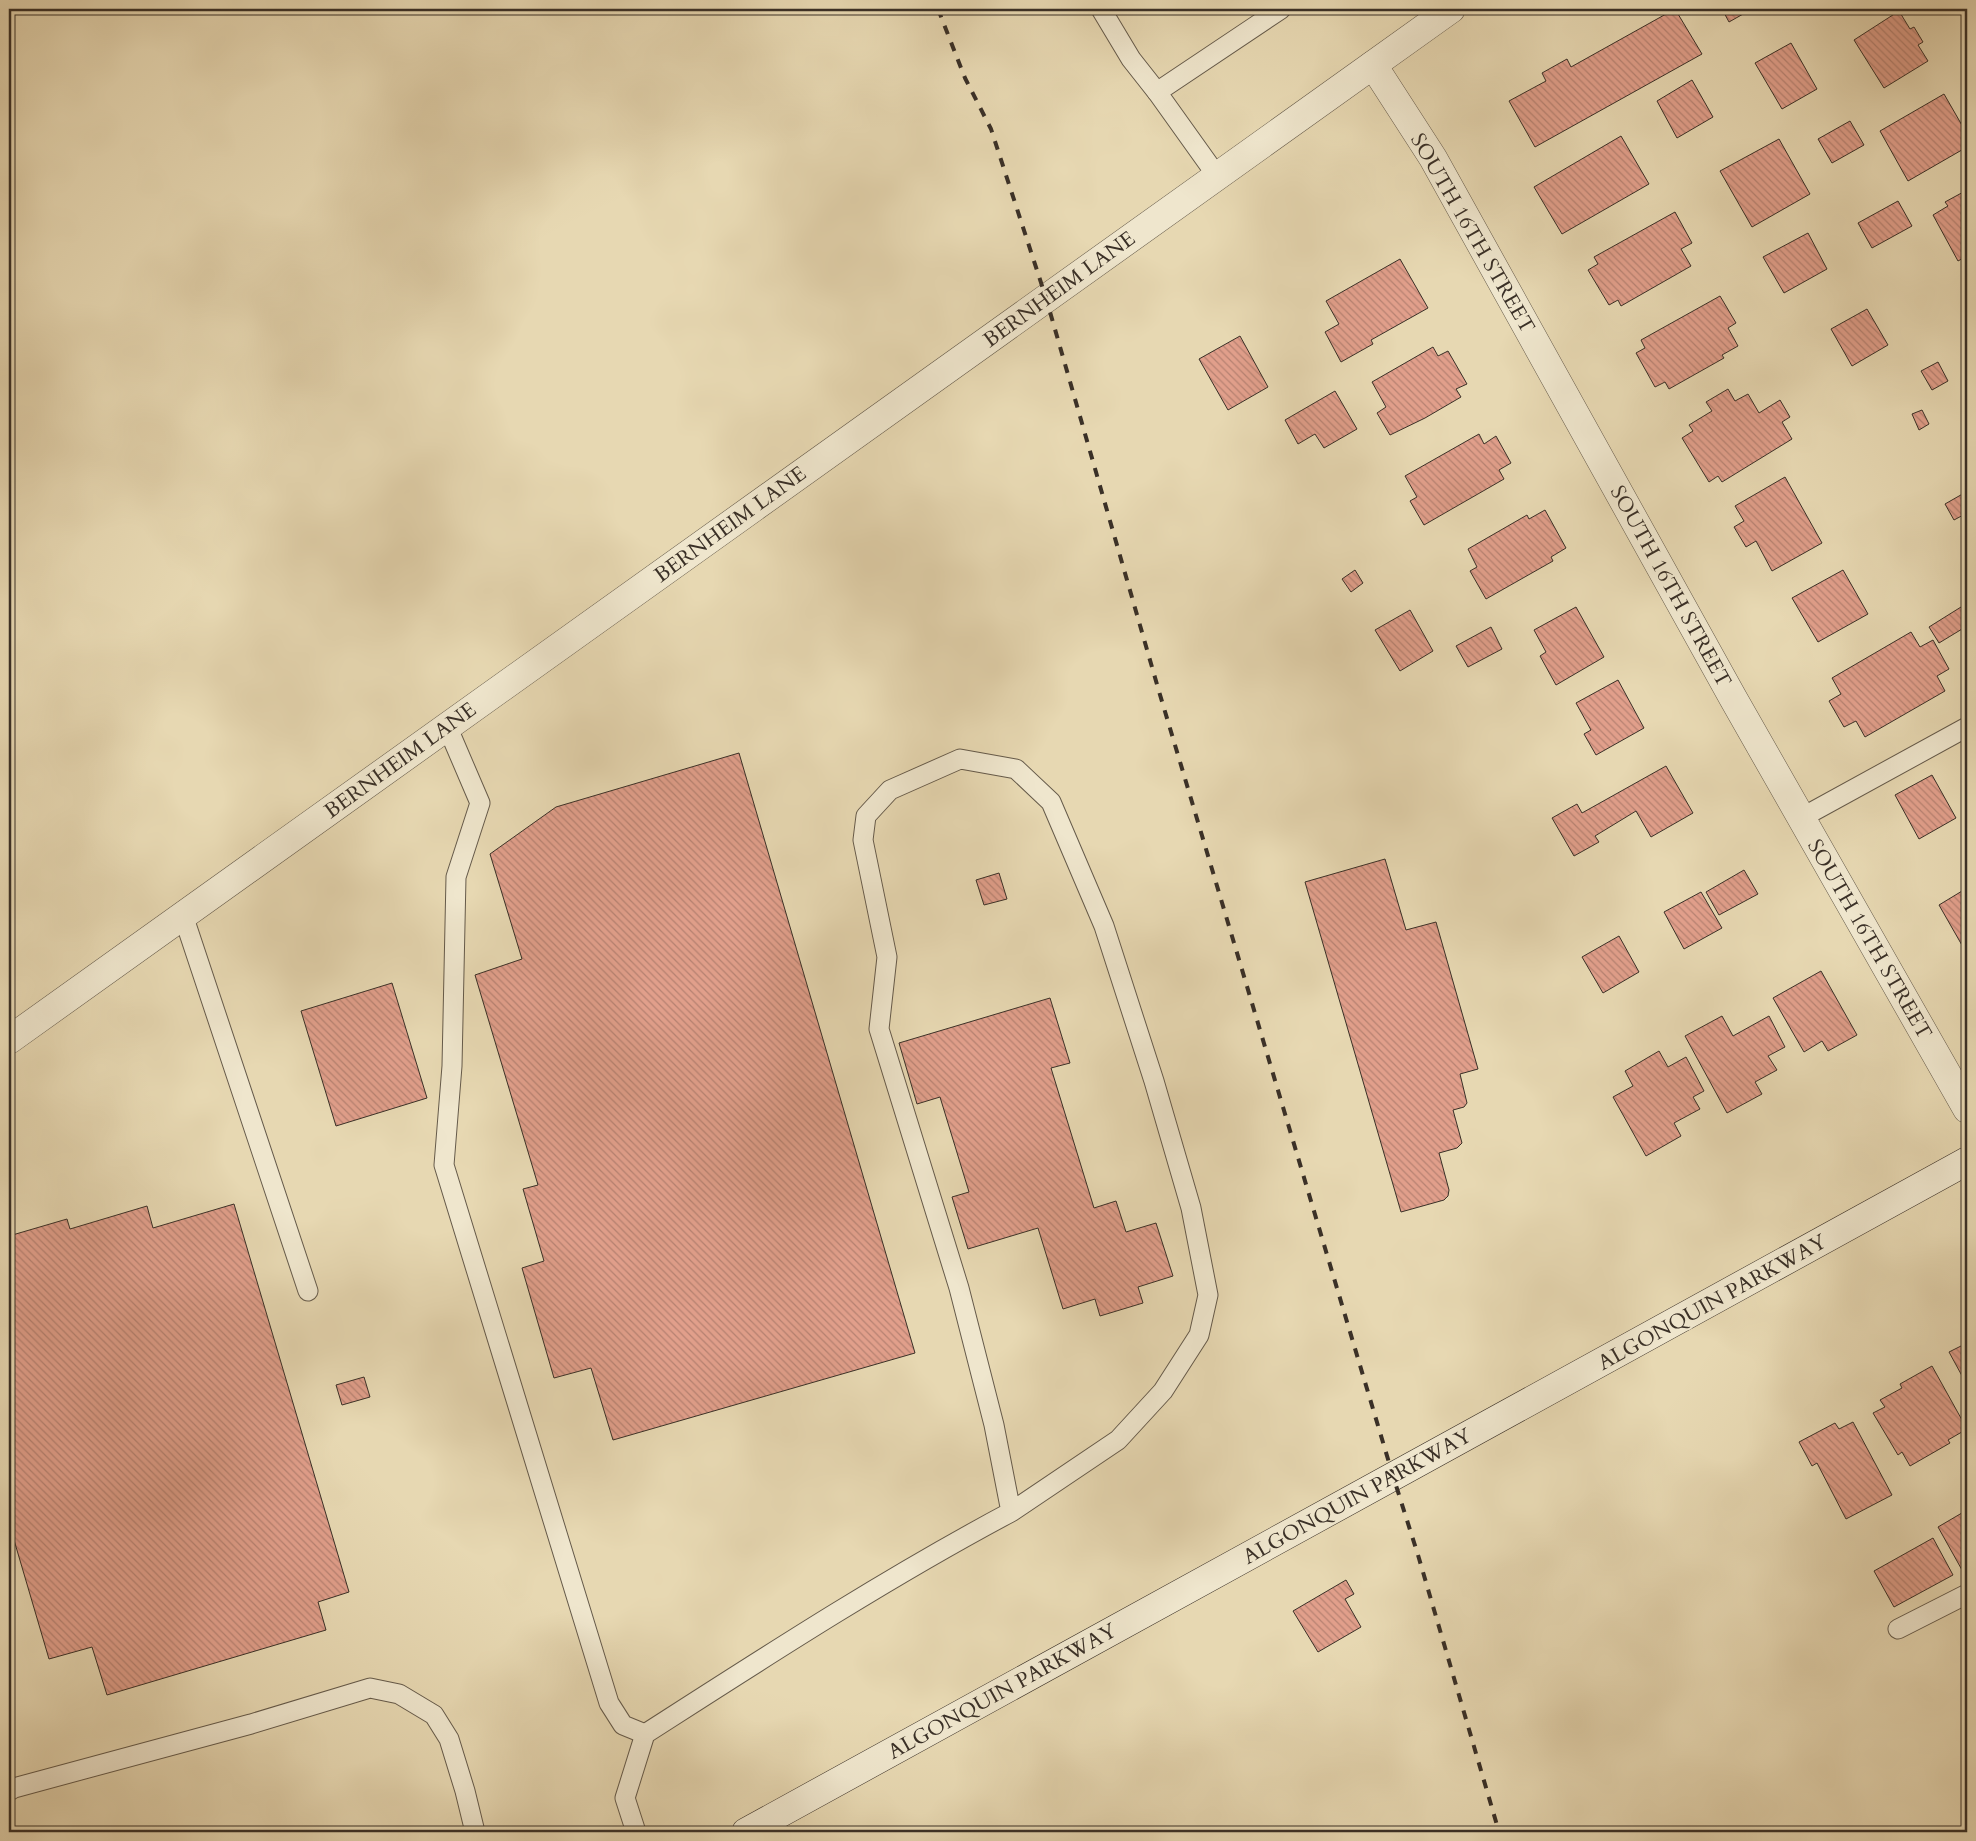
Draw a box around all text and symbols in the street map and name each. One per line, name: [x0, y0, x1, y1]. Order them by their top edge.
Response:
street label: SOUTH 16TH STREET: [1403, 128, 1542, 339]
street label: BERNHEIM LANE: [977, 224, 1141, 354]
street label: BERNHEIM LANE: [648, 459, 812, 589]
street label: SOUTH 16TH STREET: [1603, 480, 1738, 692]
street label: BERNHEIM LANE: [318, 695, 482, 825]
street label: SOUTH 16TH STREET: [1800, 834, 1939, 1045]
street label: ALGONQUIN PARKWAY: [1593, 1227, 1832, 1378]
street label: ALGONQUIN PARKWAY: [1238, 1421, 1477, 1572]
street label: ALGONQUIN PARKWAY: [883, 1616, 1122, 1767]

